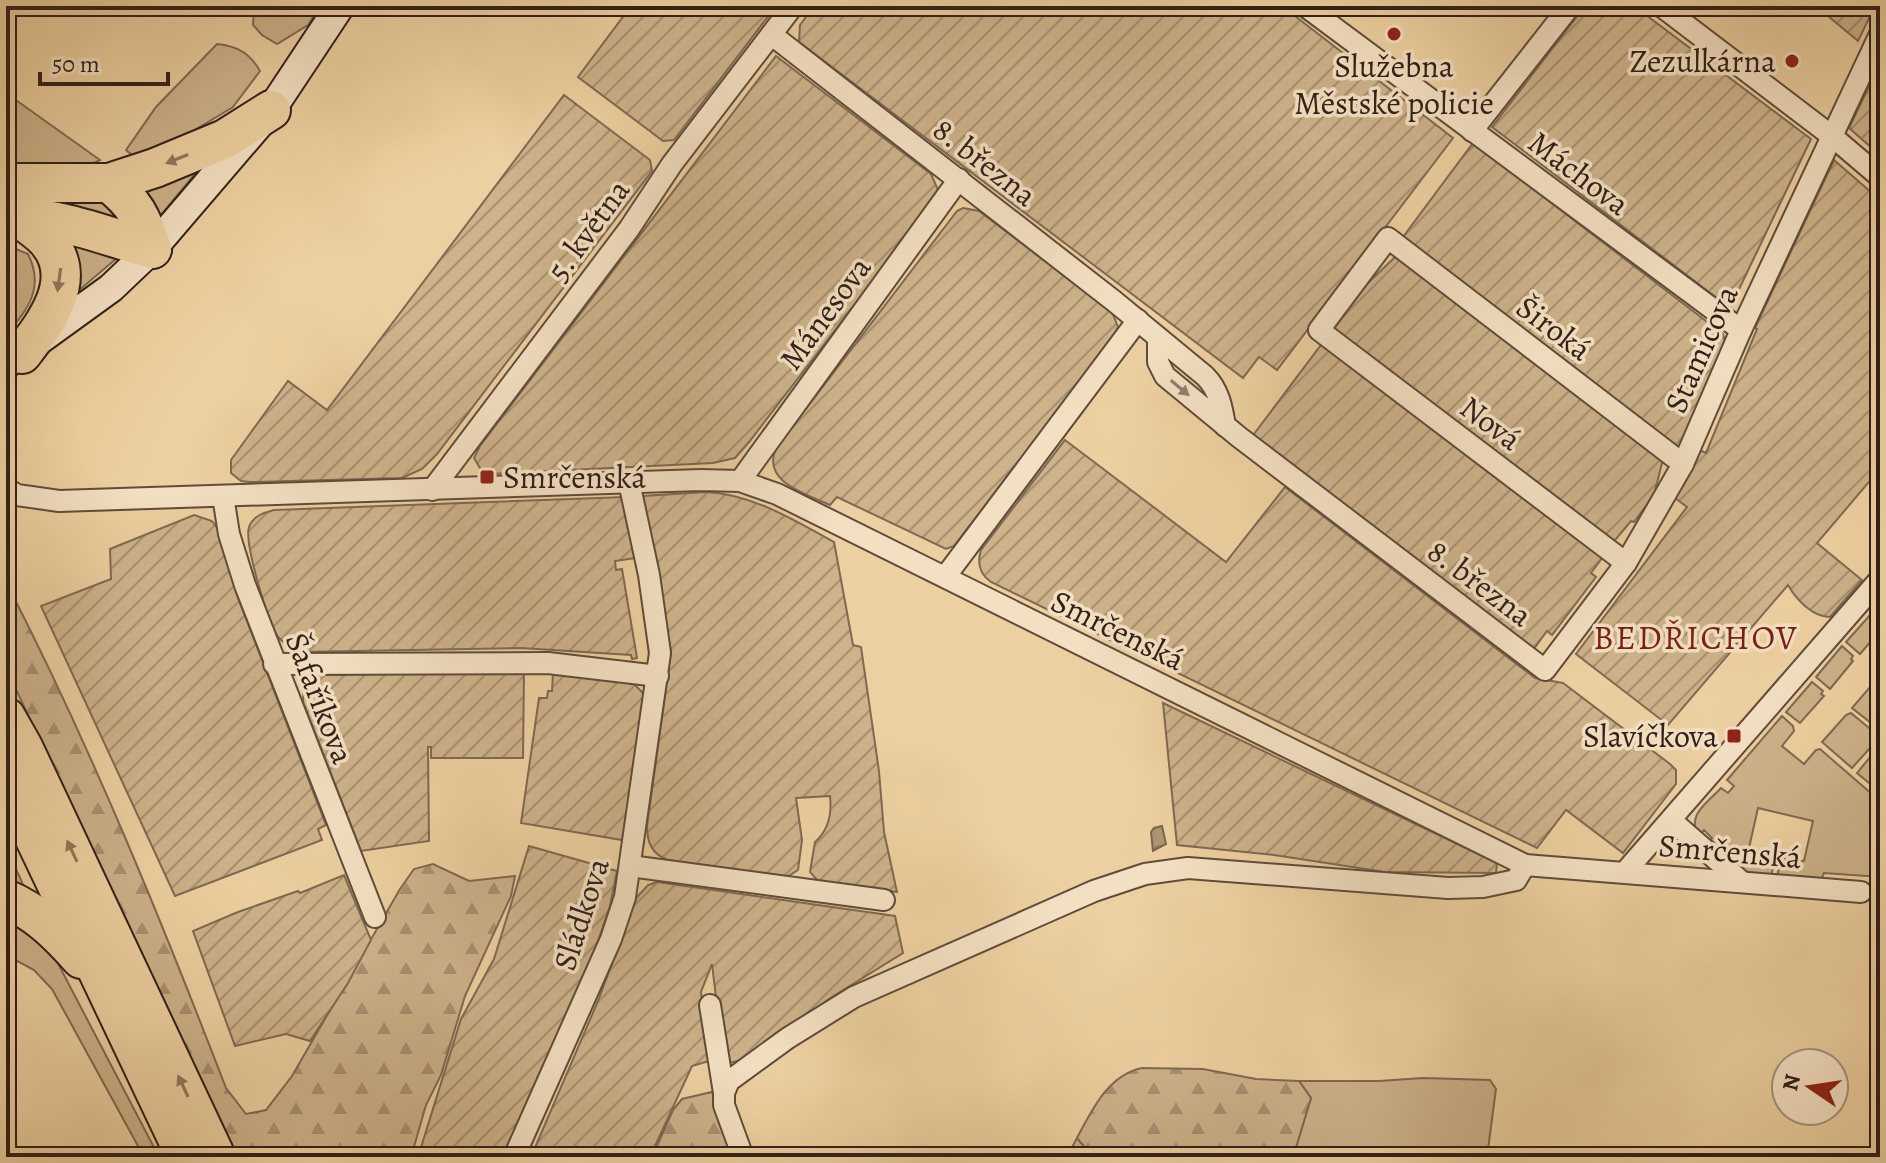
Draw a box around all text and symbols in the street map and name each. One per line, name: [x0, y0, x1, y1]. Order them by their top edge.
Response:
marker: Služebna Městské policie: [1385, 25, 1403, 43]
scale bar: [40, 36, 168, 86]
place label: Zezulkárna: [1629, 39, 1776, 83]
place label: Služebna Městské policie: [1294, 44, 1494, 125]
text: 50 m: [52, 48, 100, 80]
marker: Zezulkárna: [1783, 52, 1801, 70]
street label: 8. března: [924, 108, 1046, 217]
street label: Máchova: [1519, 120, 1639, 226]
one-way arrow: [165, 153, 189, 166]
street label: 5. května: [536, 170, 640, 290]
street label: Mánesova: [769, 247, 881, 379]
one-way arrow: [52, 267, 65, 292]
street label: Stamicova: [1653, 278, 1749, 420]
street label: Široká: [1507, 285, 1601, 371]
one-way arrow: [1170, 380, 1190, 396]
street label: Nová: [1451, 385, 1531, 461]
place label: Smrčenská: [503, 455, 646, 499]
marker: Smrčenská: [478, 468, 496, 486]
street label: 8. března: [1419, 529, 1541, 637]
street label: Smrčenská: [1044, 579, 1192, 681]
district label: BEDŘICHOV: [1593, 614, 1799, 661]
street label: Šafaříkova: [275, 626, 365, 770]
place label: Slavíčkova: [1583, 714, 1718, 758]
marker: Slavíčkova: [1725, 727, 1743, 745]
street label: Smrčenská: [1657, 823, 1803, 879]
one-way arrow: [65, 839, 79, 863]
street label: Sládkova: [542, 852, 620, 976]
north arrow: [1770, 1047, 1850, 1127]
text: N: [1775, 1072, 1808, 1094]
one-way arrow: [176, 1075, 190, 1098]

